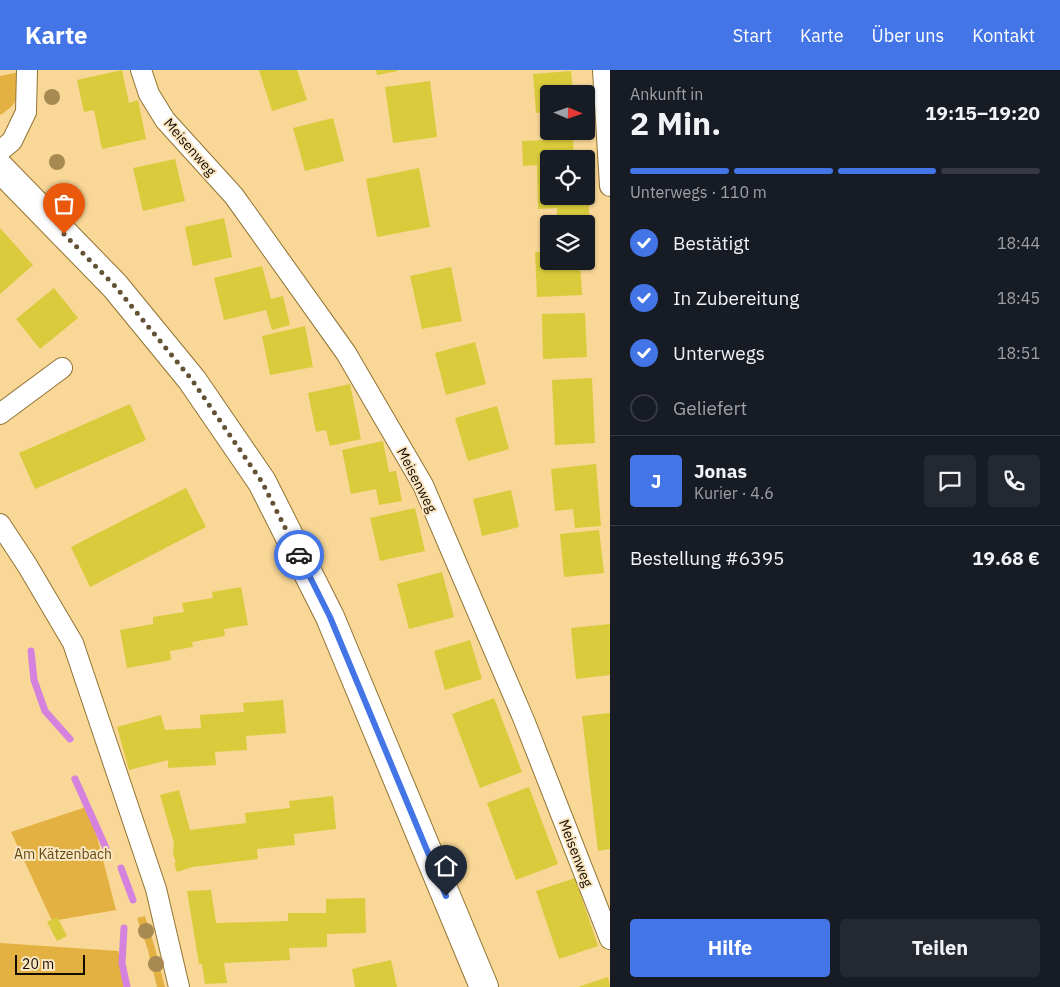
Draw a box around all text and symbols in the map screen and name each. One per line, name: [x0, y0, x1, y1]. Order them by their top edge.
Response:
text: Karte: [25, 19, 88, 51]
text: Start: [733, 24, 772, 47]
text: Karte: [800, 24, 844, 47]
text: Über uns: [872, 24, 944, 47]
text: Kontakt: [972, 24, 1035, 47]
text: Ankunft in: [630, 84, 703, 104]
north arrow: [540, 85, 595, 140]
map controls: [540, 85, 595, 270]
text: 19:15–19:20: [925, 101, 1040, 125]
text: 2 Min.: [630, 102, 721, 144]
street label: Meisenweg: [160, 114, 220, 180]
button: locate: [540, 150, 595, 205]
text: Unterwegs · 110 m: [630, 182, 767, 202]
pin: [43, 183, 85, 234]
icon: bag: [50, 190, 78, 218]
button: layers: [540, 215, 595, 270]
icon: check: [630, 229, 658, 257]
text: Bestätigt: [673, 231, 750, 255]
text: 18:44: [997, 233, 1040, 253]
icon: check: [630, 284, 658, 312]
text: In Zubereitung: [673, 286, 799, 310]
text: 18:45: [997, 288, 1040, 308]
icon: check: [630, 339, 658, 367]
text: Unterwegs: [673, 341, 765, 365]
text: 18:51: [997, 343, 1040, 363]
text: Geliefert: [673, 396, 747, 420]
street label: Meisenweg: [393, 444, 441, 516]
button: chat: [924, 455, 976, 507]
button: phone: [988, 455, 1040, 507]
text: Jonas: [694, 459, 747, 483]
text: J: [651, 469, 661, 493]
text: Kurier · 4.6: [694, 483, 774, 503]
courier: [274, 530, 324, 580]
icon: car: [285, 541, 313, 569]
text: Bestellung #6395: [630, 546, 784, 570]
text: 19.68 €: [972, 546, 1040, 570]
street label: Meisenweg: [555, 817, 597, 890]
park label: Am Kätzenbach: [14, 845, 112, 863]
pin: [425, 845, 467, 896]
icon: home: [432, 852, 460, 880]
button: Hilfe: [630, 919, 830, 977]
button: Teilen: [840, 919, 1040, 977]
scale bar: [15, 952, 85, 975]
text: 20 m: [22, 955, 54, 973]

